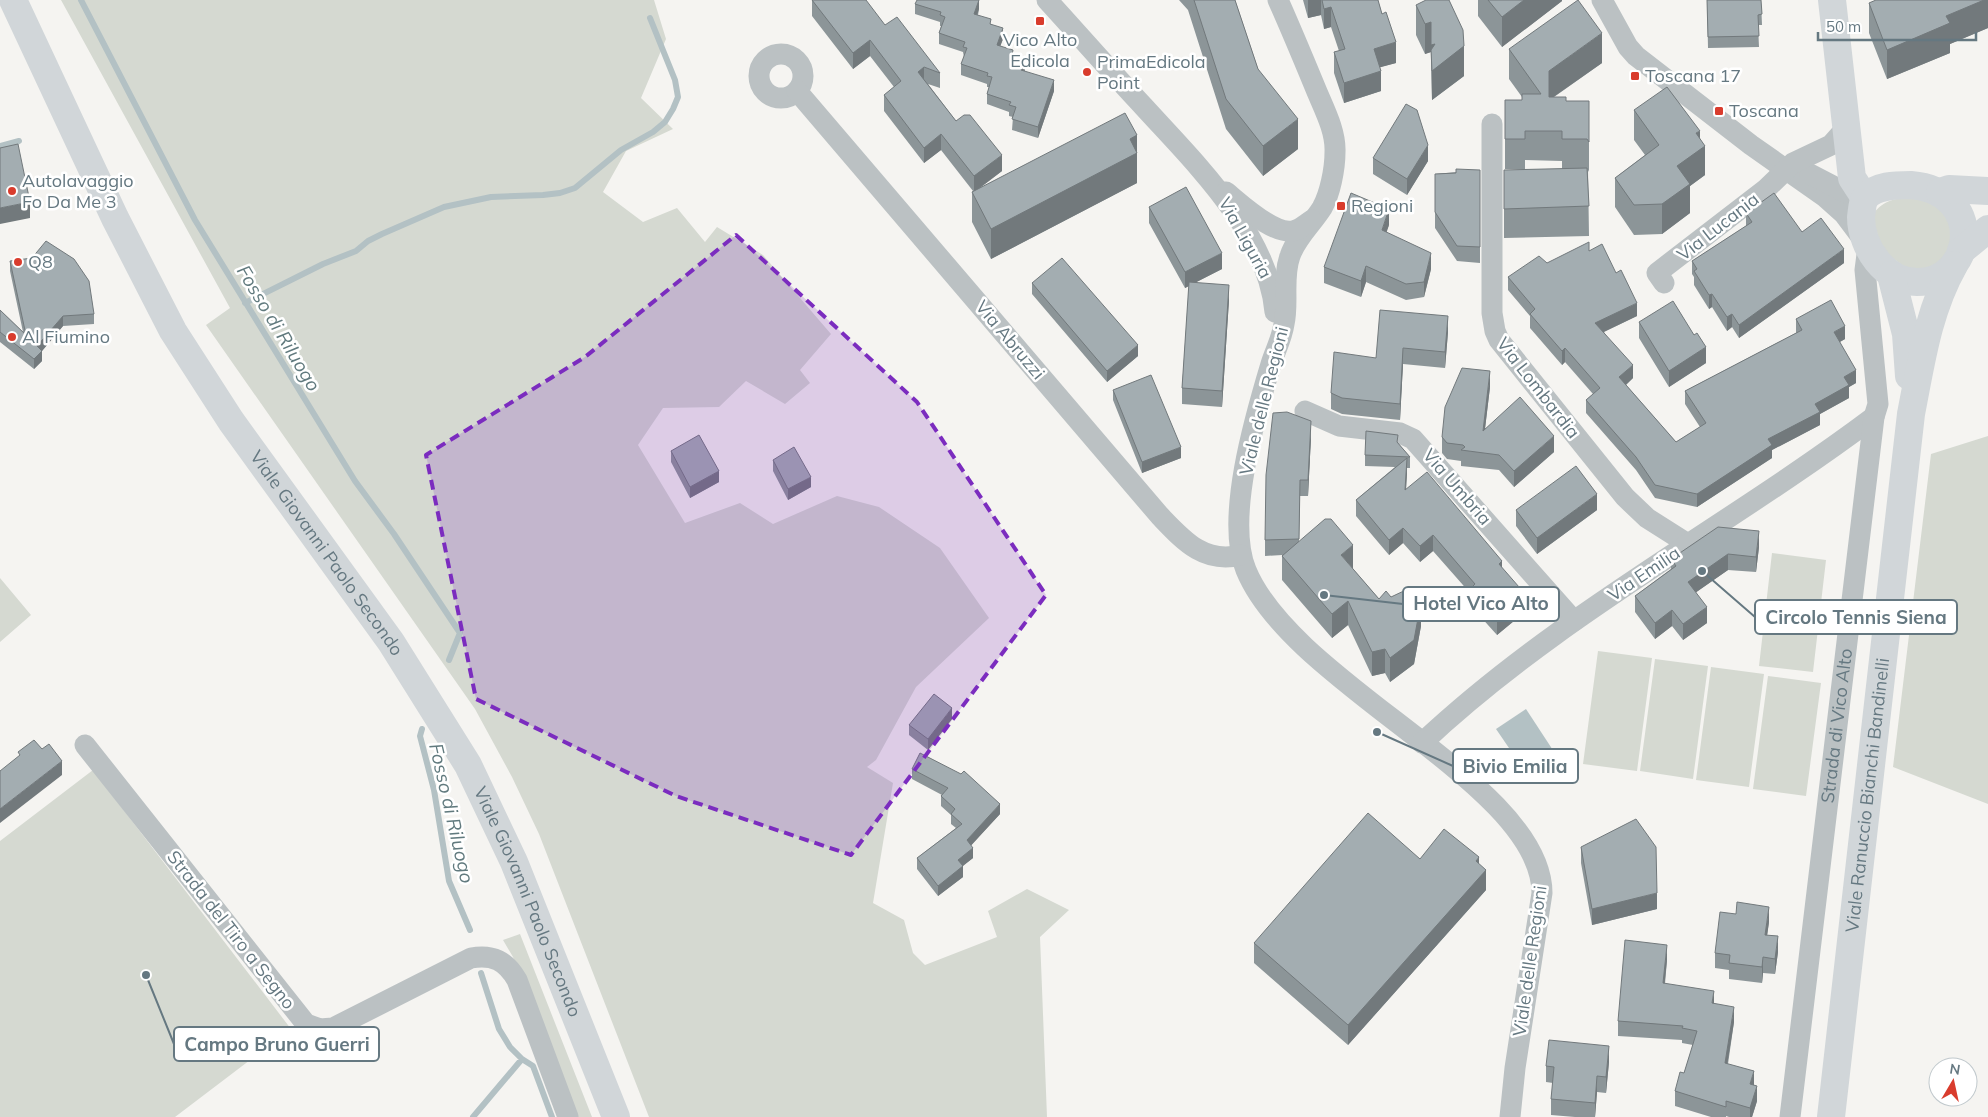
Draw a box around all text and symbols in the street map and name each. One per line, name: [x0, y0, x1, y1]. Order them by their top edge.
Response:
scale bar: [1818, 10, 1976, 42]
marker: Vico Alto Edicola: [1034, 15, 1046, 27]
text: 50 m: [1826, 17, 1861, 36]
place label: Vico Alto Edicola: [1003, 28, 1077, 72]
place label: PrimaEdicola Point: [1097, 50, 1206, 94]
place label: Toscana 17: [1645, 64, 1741, 87]
marker: PrimaEdicola Point: [1081, 66, 1093, 78]
marker: Toscana 17: [1629, 70, 1641, 82]
place label: Toscana: [1729, 99, 1799, 122]
marker: Toscana: [1713, 105, 1725, 117]
place label: Autolavaggio Fo Da Me 3: [22, 169, 134, 213]
marker: Autolavaggio Fo Da Me 3: [6, 185, 18, 197]
street label: Via Lucania: [1672, 187, 1763, 266]
street label: Via Liguria: [1214, 193, 1277, 282]
place label: Regioni: [1351, 194, 1413, 217]
marker: Regioni: [1335, 200, 1347, 212]
place label: Q8: [28, 250, 53, 273]
marker: Q8: [12, 256, 24, 268]
water label: Fosso di Riluogo: [232, 261, 326, 396]
street label: Via Abruzzi: [971, 295, 1050, 384]
street label: Viale delle Regioni: [1234, 324, 1293, 478]
place label: Al Fiumino: [22, 325, 110, 348]
marker: Al Fiumino: [6, 331, 18, 343]
street label: Via Lombardia: [1492, 333, 1585, 443]
street label: Via Umbria: [1418, 444, 1497, 530]
street label: Viale Giovanni Paolo Secondo: [245, 446, 409, 660]
street label: Via Emilia: [1603, 541, 1684, 606]
callout: Hotel Vico Alto: [1403, 587, 1559, 621]
text: Hotel Vico Alto: [1413, 591, 1549, 615]
callout: Circolo Tennis Siena: [1755, 600, 1957, 634]
text: Circolo Tennis Siena: [1765, 605, 1947, 629]
street label: Strada di Vico Alto: [1816, 647, 1857, 804]
street label: Viale Ranuccio Bianchi Bandinelli: [1840, 657, 1894, 933]
water label: Fosso di Riluogo: [424, 741, 480, 886]
callout: Bivio Emilia: [1453, 749, 1578, 783]
text: Bivio Emilia: [1463, 754, 1567, 778]
street label: Viale Giovanni Paolo Secondo: [469, 783, 587, 1020]
street label: Strada del Tiro a Segno: [162, 846, 301, 1014]
street label: Viale delle Regioni: [1508, 884, 1551, 1038]
callout: Campo Bruno Guerri: [174, 1027, 379, 1061]
text: Campo Bruno Guerri: [184, 1032, 370, 1056]
north arrow: [1928, 1057, 1978, 1107]
text: N: [1948, 1059, 1962, 1079]

